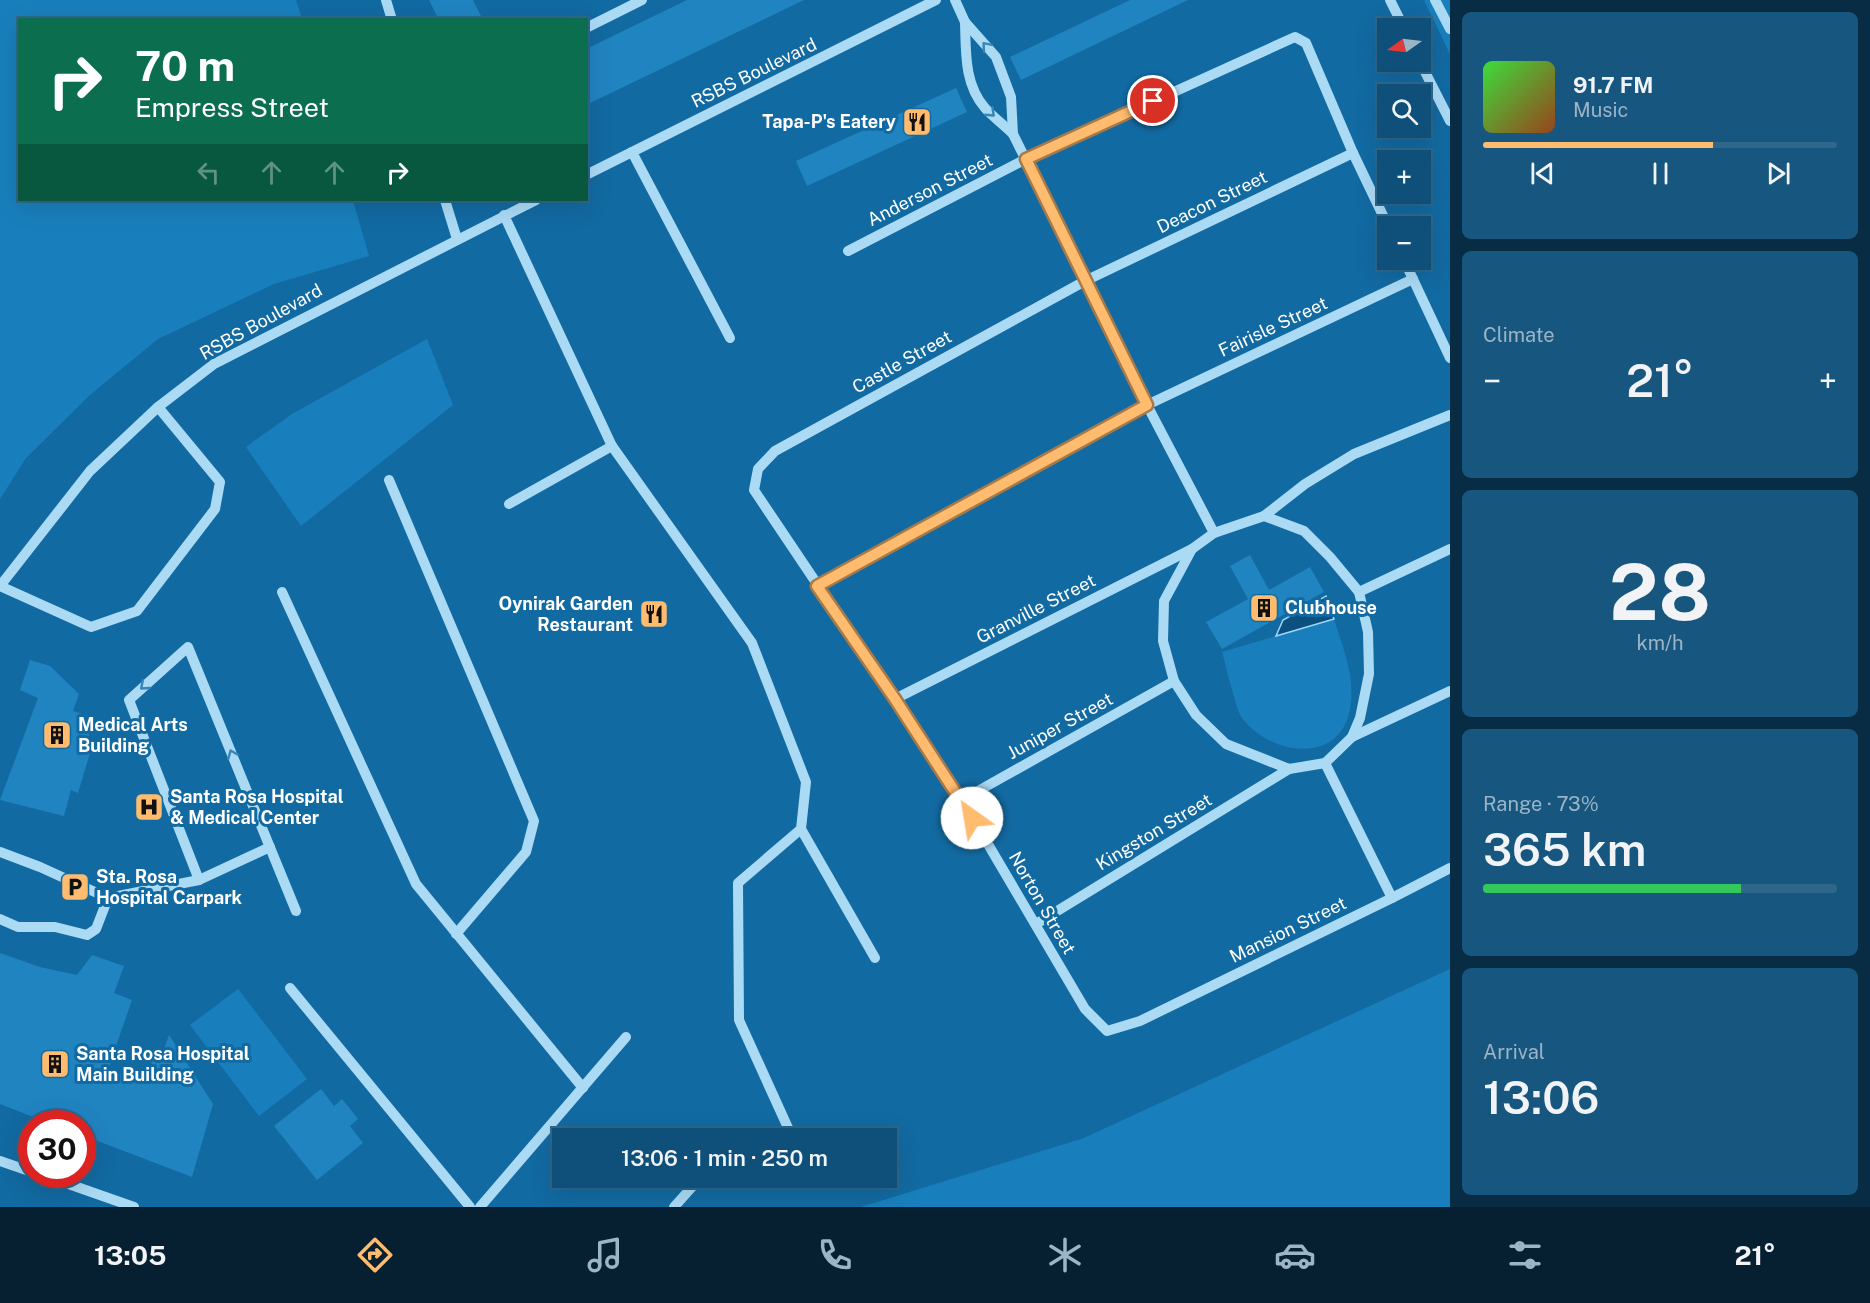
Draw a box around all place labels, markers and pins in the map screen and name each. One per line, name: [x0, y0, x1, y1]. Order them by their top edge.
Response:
pin: [1127, 75, 1178, 126]
restaurant icon: Tapa-P's Eatery: [901, 106, 933, 138]
place label: Tapa-P's Eatery: [762, 111, 896, 132]
building icon: Clubhouse: [1248, 592, 1280, 624]
place label: Oynirak Garden Restaurant: [498, 593, 633, 635]
place label: Clubhouse: [1285, 597, 1377, 618]
restaurant icon: Oynirak Garden Restaurant: [638, 598, 670, 630]
place label: Medical Arts Building: [78, 714, 188, 756]
building icon: Medical Arts Building: [41, 719, 73, 751]
place label: Santa Rosa Hospital & Medical Center: [170, 786, 344, 828]
hospital icon: Santa Rosa Hospital & Medical Center: [133, 791, 165, 823]
place label: Sta. Rosa Hospital Carpark: [96, 866, 243, 908]
parking icon: Sta. Rosa Hospital Carpark: [59, 871, 91, 903]
place label: Santa Rosa Hospital Main Building: [76, 1043, 250, 1085]
building icon: Santa Rosa Hospital Main Building: [39, 1048, 71, 1080]

